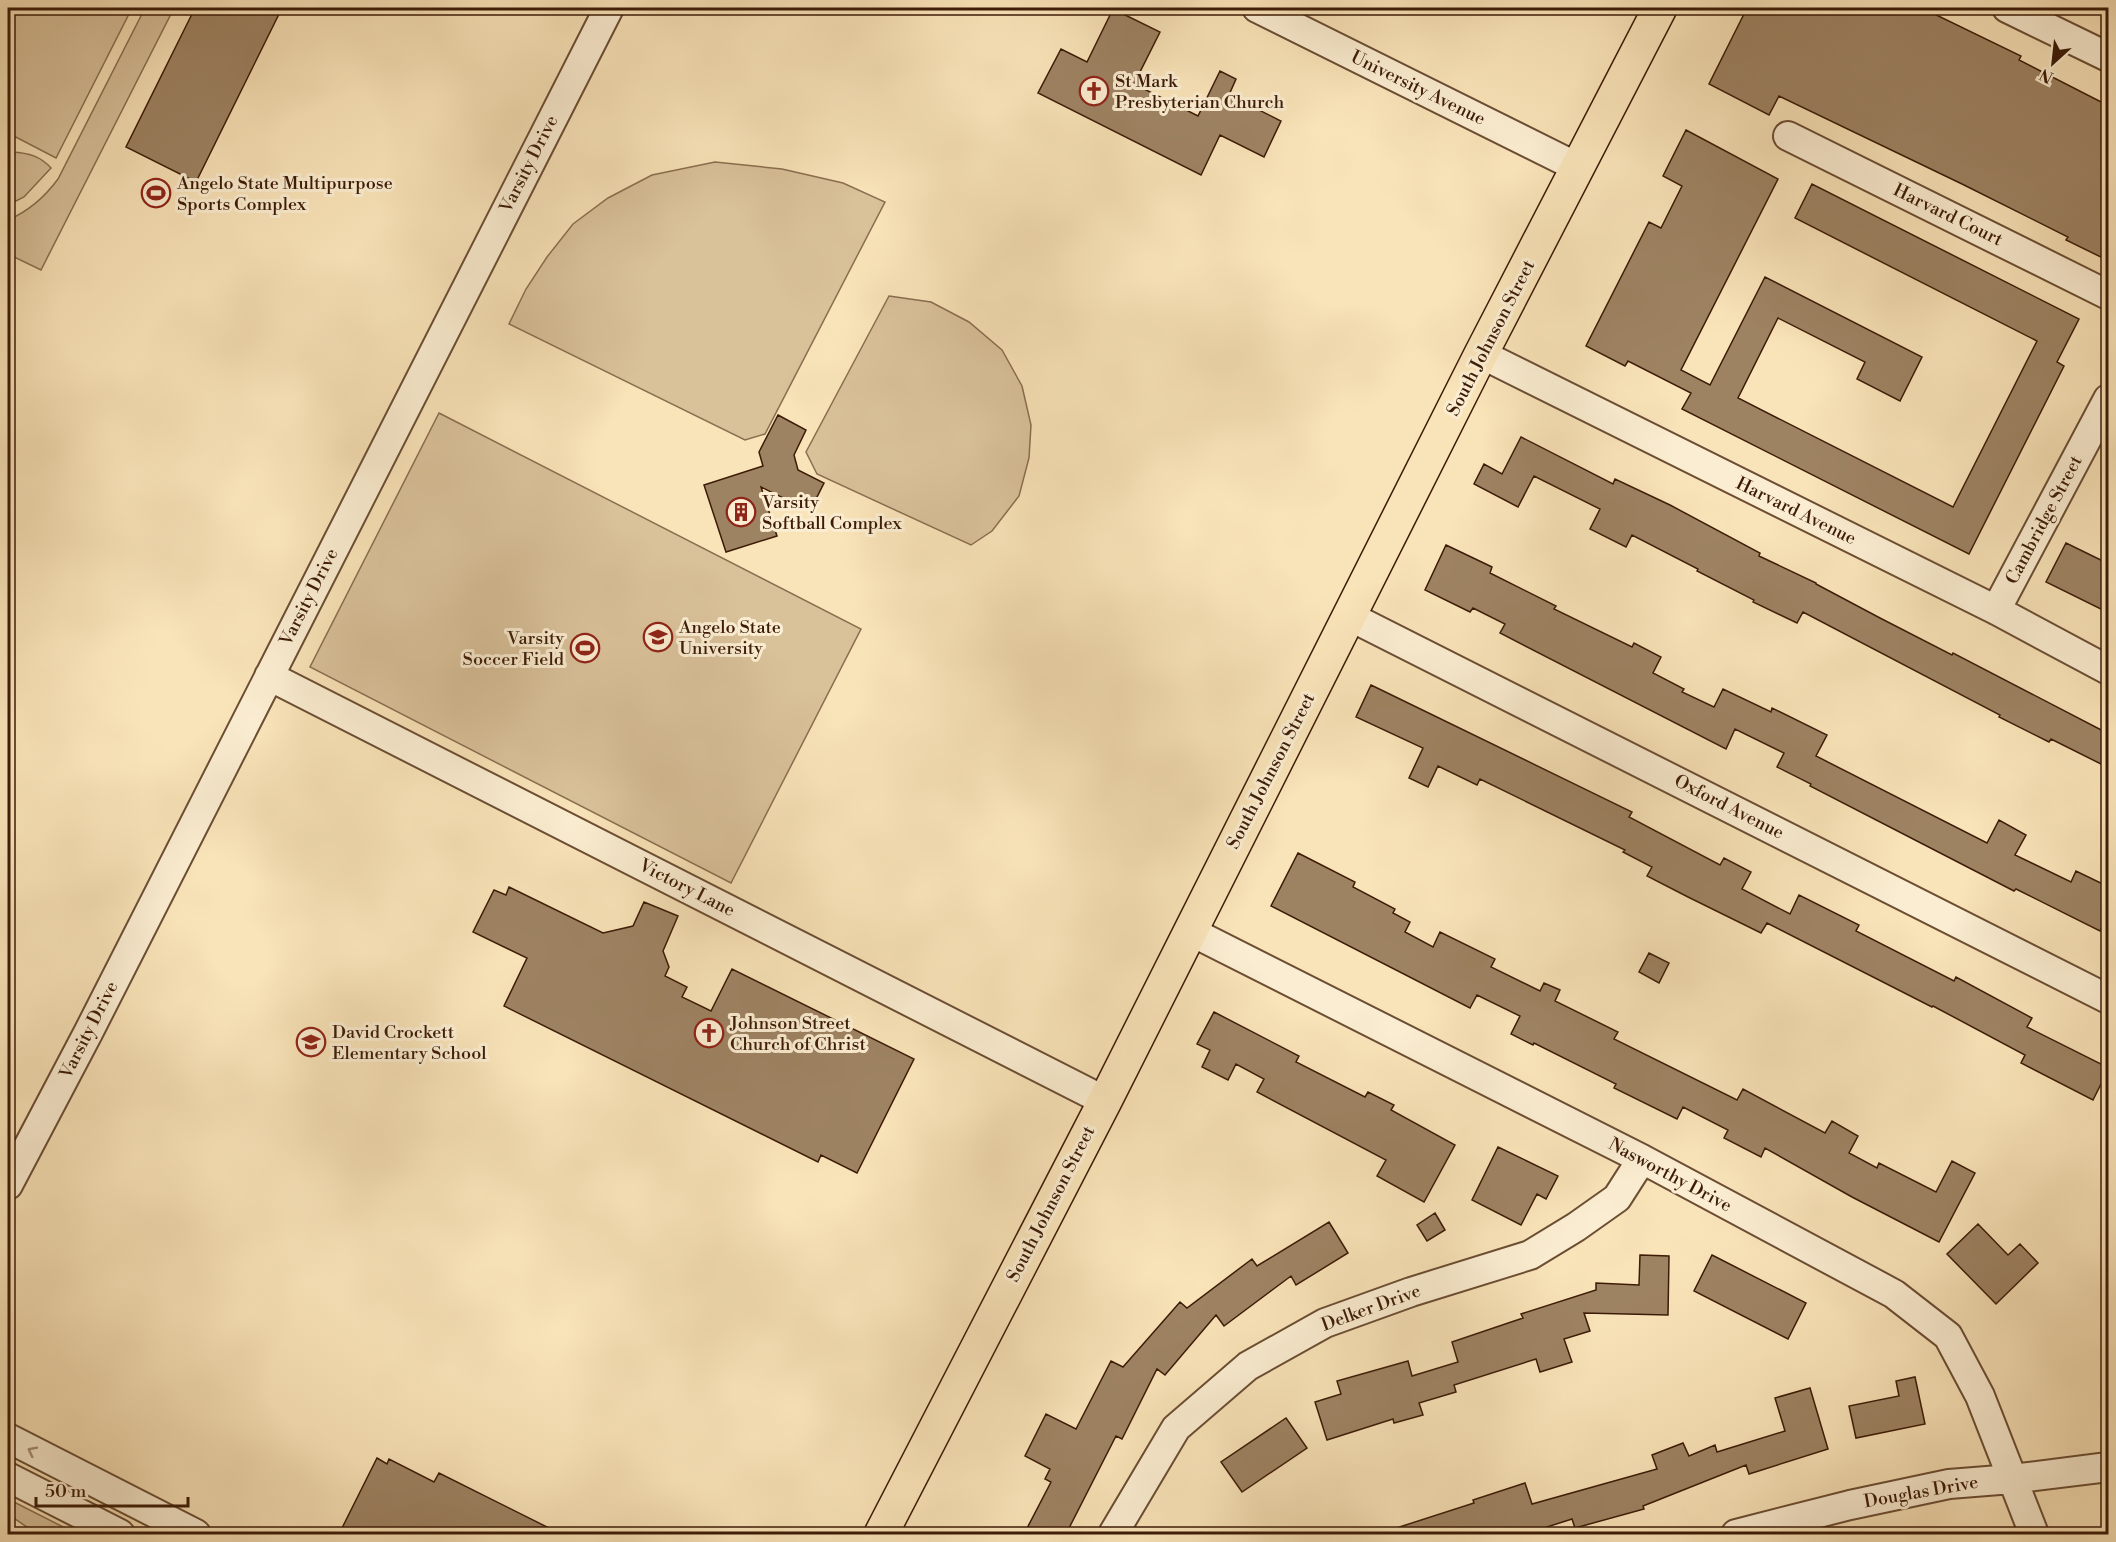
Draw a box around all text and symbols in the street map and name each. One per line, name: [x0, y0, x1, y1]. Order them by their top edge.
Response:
north arrow: [2023, 33, 2083, 93]
street label: University Avenue: [1347, 45, 1489, 131]
text: N: [2036, 64, 2057, 87]
place label: St Mark Presbyterian Church: [1115, 70, 1285, 114]
church icon: St Mark Presbyterian Church: [1078, 75, 1110, 107]
street label: Varsity Drive: [494, 111, 563, 218]
place label: Angelo State Multipurpose Sports Complex: [176, 172, 393, 216]
sports icon: Angelo State Multipurpose Sports Complex: [140, 177, 172, 209]
street label: Harvard Court: [1889, 179, 2007, 252]
street label: South Johnson Street: [1442, 255, 1541, 420]
street label: Cambridge Street: [2000, 451, 2088, 588]
street label: Harvard Avenue: [1732, 472, 1860, 550]
place label: Varsity Softball Complex: [761, 491, 903, 535]
building icon: Varsity Softball Complex: [725, 496, 757, 528]
street label: Varsity Drive: [274, 544, 343, 651]
place label: Angelo State University: [678, 616, 781, 660]
school or university icon: Angelo State University: [642, 621, 674, 653]
place label: Varsity Soccer Field: [463, 627, 565, 671]
sports icon: Varsity Soccer Field: [569, 632, 601, 664]
street label: South Johnson Street: [1222, 688, 1321, 853]
street label: Oxford Avenue: [1670, 769, 1788, 845]
street label: Victory Lane: [634, 853, 739, 922]
street label: Varsity Drive: [54, 977, 123, 1084]
place label: Johnson Street Church of Christ: [729, 1012, 867, 1056]
church icon: Johnson Street Church of Christ: [693, 1017, 725, 1049]
place label: David Crockett Elementary School: [332, 1021, 487, 1065]
school or university icon: David Crockett Elementary School: [295, 1026, 327, 1058]
street label: South Johnson Street: [1002, 1121, 1101, 1286]
street label: Nasworthy Drive: [1604, 1133, 1736, 1217]
street label: Delker Drive: [1318, 1279, 1424, 1337]
one-way arrow: [27, 1447, 38, 1458]
scale bar: [36, 1470, 188, 1508]
street label: Douglas Drive: [1862, 1471, 1980, 1513]
text: 50 m: [45, 1480, 87, 1503]

